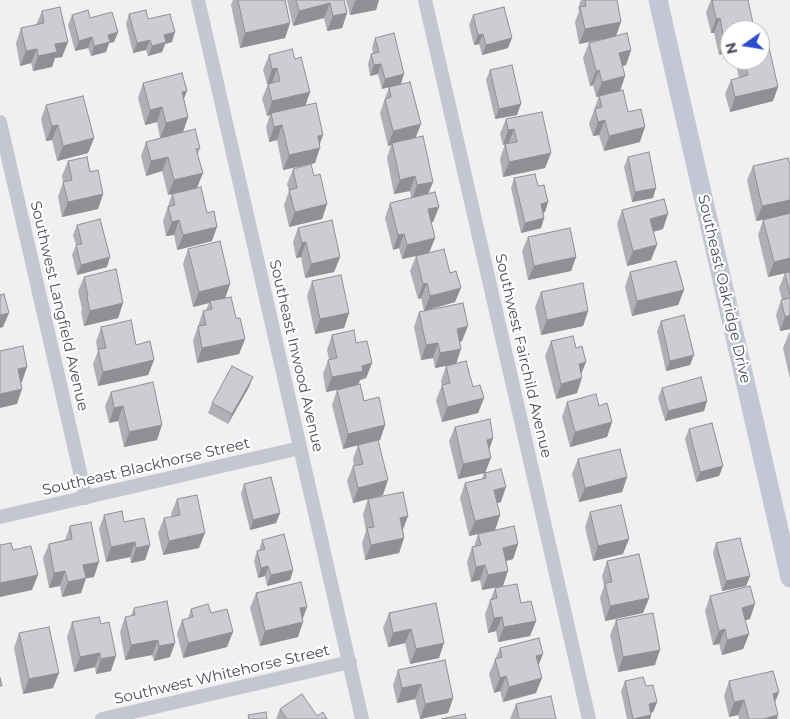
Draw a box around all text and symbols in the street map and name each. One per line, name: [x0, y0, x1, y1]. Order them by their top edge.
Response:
north arrow: [720, 20, 770, 70]
text: N: [721, 41, 741, 56]
street label: Southeast Oakridge Drive: [694, 193, 754, 385]
street label: Southwest Langfield Avenue: [26, 199, 92, 413]
street label: Southwest Fairchild Avenue: [491, 252, 555, 460]
street label: Southeast Inwood Avenue: [265, 258, 327, 454]
street label: Southeast Blackhorse Street: [40, 434, 252, 500]
street label: Southwest Whitehorse Street: [112, 641, 332, 709]

